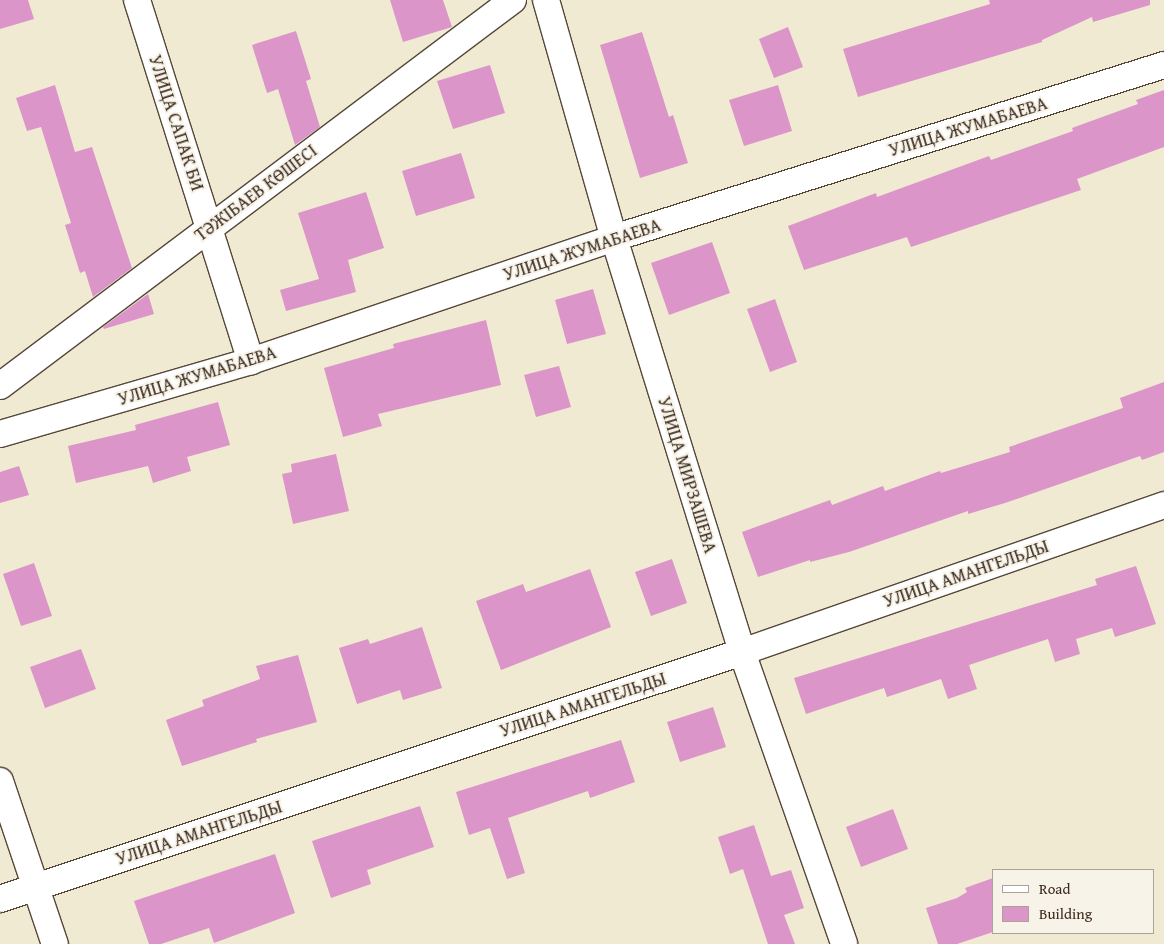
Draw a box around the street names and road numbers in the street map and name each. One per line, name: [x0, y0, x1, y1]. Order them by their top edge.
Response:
street label: УЛИЦА САПАК БИ: [144, 52, 208, 194]
street label: УЛИЦА ЖУМАБАЕВА: [886, 93, 1050, 161]
street label: ТӘЖІБАЕВ КӨШЕСІ: [191, 140, 321, 246]
street label: УЛИЦА ЖУМАБАЕВА: [501, 214, 663, 286]
street label: УЛИЦА ЖУМАБАЕВА: [115, 342, 279, 410]
street label: УЛИЦА МИРЗАШЕВА: [653, 394, 721, 556]
street label: УЛИЦА АМАНГЕЛЬДЫ: [880, 536, 1052, 612]
street label: УЛИЦА АМАНГЕЛЬДЫ: [497, 668, 669, 742]
street label: УЛИЦА АМАНГЕЛЬДЫ: [113, 796, 285, 870]

